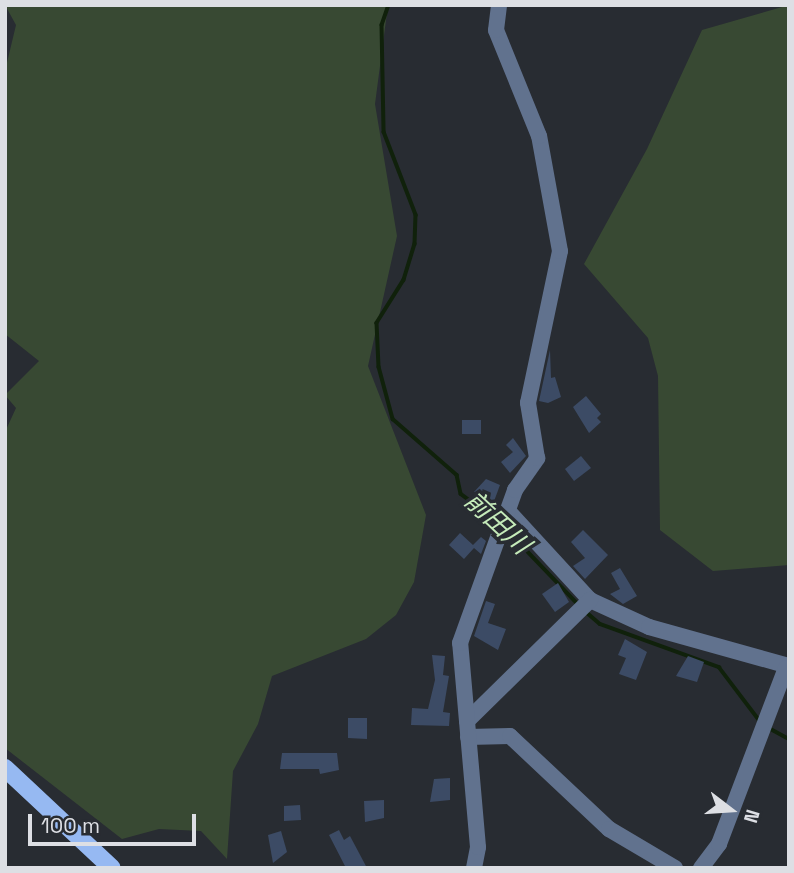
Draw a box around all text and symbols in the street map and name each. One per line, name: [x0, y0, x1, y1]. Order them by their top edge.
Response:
water label: 前田川: [458, 485, 536, 561]
north arrow: [696, 775, 766, 845]
scale bar: [32, 800, 200, 844]
text: N: [738, 807, 765, 826]
text: 100 m: [41, 812, 100, 839]

